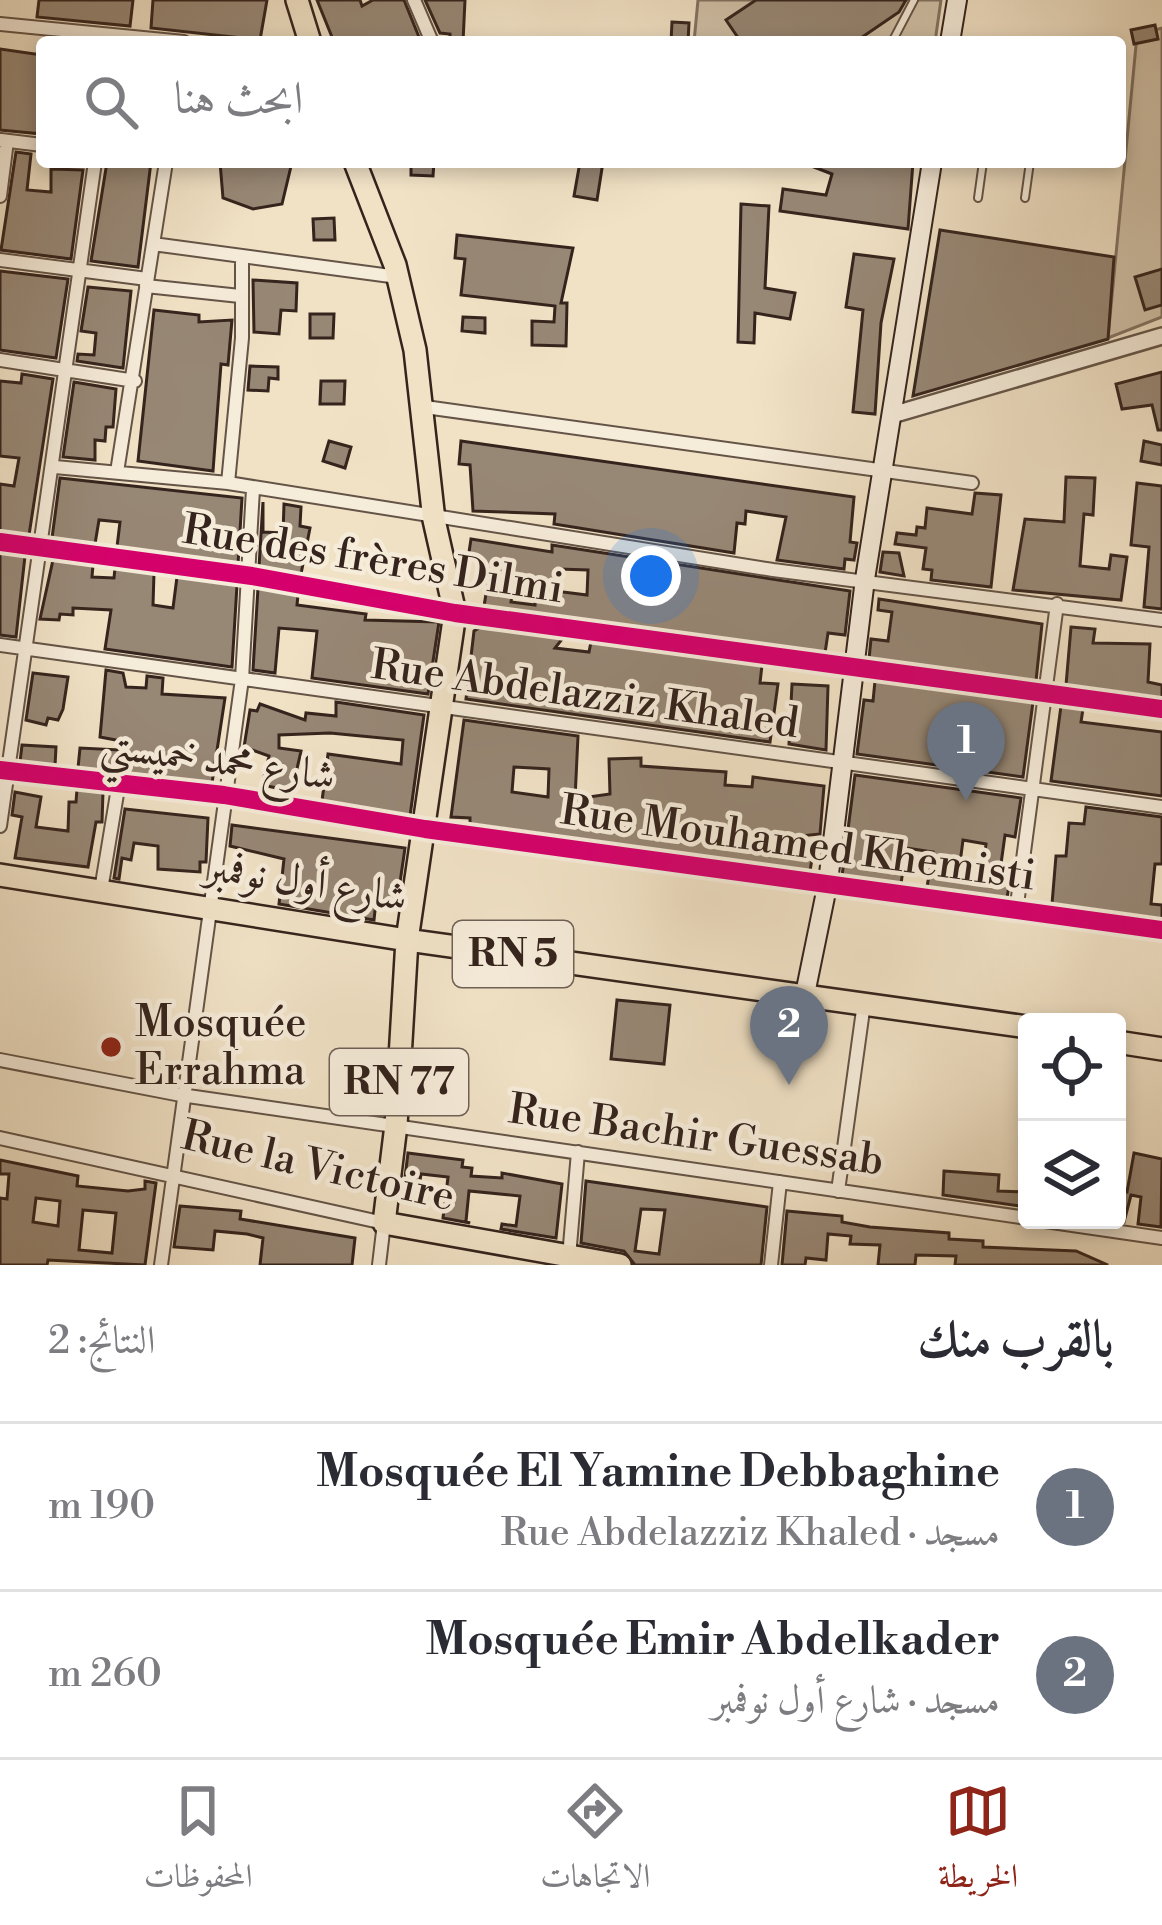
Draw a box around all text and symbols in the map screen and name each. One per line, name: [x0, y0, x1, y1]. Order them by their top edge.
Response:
search box: [36, 36, 1126, 168]
icon: search: [78, 69, 144, 135]
text: ابحث هنا: [174, 71, 303, 128]
street label: Rue des frères Dilmi: [179, 504, 567, 616]
your location: [621, 546, 681, 606]
street label: Rue Abdelazziz Khaled: [368, 639, 802, 751]
pin: 1: [927, 702, 1005, 801]
street label: شارع محمد خميستي: [96, 718, 339, 815]
street label: Rue Mouhamed Khemisti: [557, 784, 1039, 904]
street label: شارع أول نوفمبر: [196, 836, 412, 932]
road number: RN 5: [453, 921, 573, 987]
pin: 2: [750, 986, 828, 1085]
place label: Mosquée Errahma: [135, 997, 306, 1098]
map controls: [1018, 1013, 1126, 1229]
button: locate: [1018, 1013, 1126, 1121]
marker: Mosquée Errahma: [98, 1034, 124, 1060]
road number: RN 77: [330, 1049, 468, 1115]
street label: Rue Bachir Guessab: [505, 1083, 887, 1189]
street label: Rue la Victoire: [176, 1110, 460, 1224]
button: layers: [1018, 1121, 1126, 1229]
text: بالقرب منك: [917, 1309, 1114, 1373]
text: النتائج: 2: [48, 1317, 156, 1366]
text: Mosquée El Yamine Debbaghine: [316, 1444, 1000, 1501]
text: 190 m: [48, 1482, 155, 1531]
text: 1: [1066, 1482, 1084, 1531]
text: مسجد · Rue Abdelazziz Khaled: [501, 1509, 1000, 1558]
text: Mosquée Emir Abdelkader: [426, 1612, 1000, 1669]
text: 260 m: [48, 1650, 162, 1699]
text: 2: [1063, 1650, 1087, 1699]
text: مسجد · شارع أول نوفمبر: [711, 1677, 1000, 1726]
tab: المحفوظات: [144, 1778, 253, 1908]
tab: الاتجاهات: [540, 1778, 650, 1908]
tab: الخريطة: [938, 1778, 1018, 1908]

